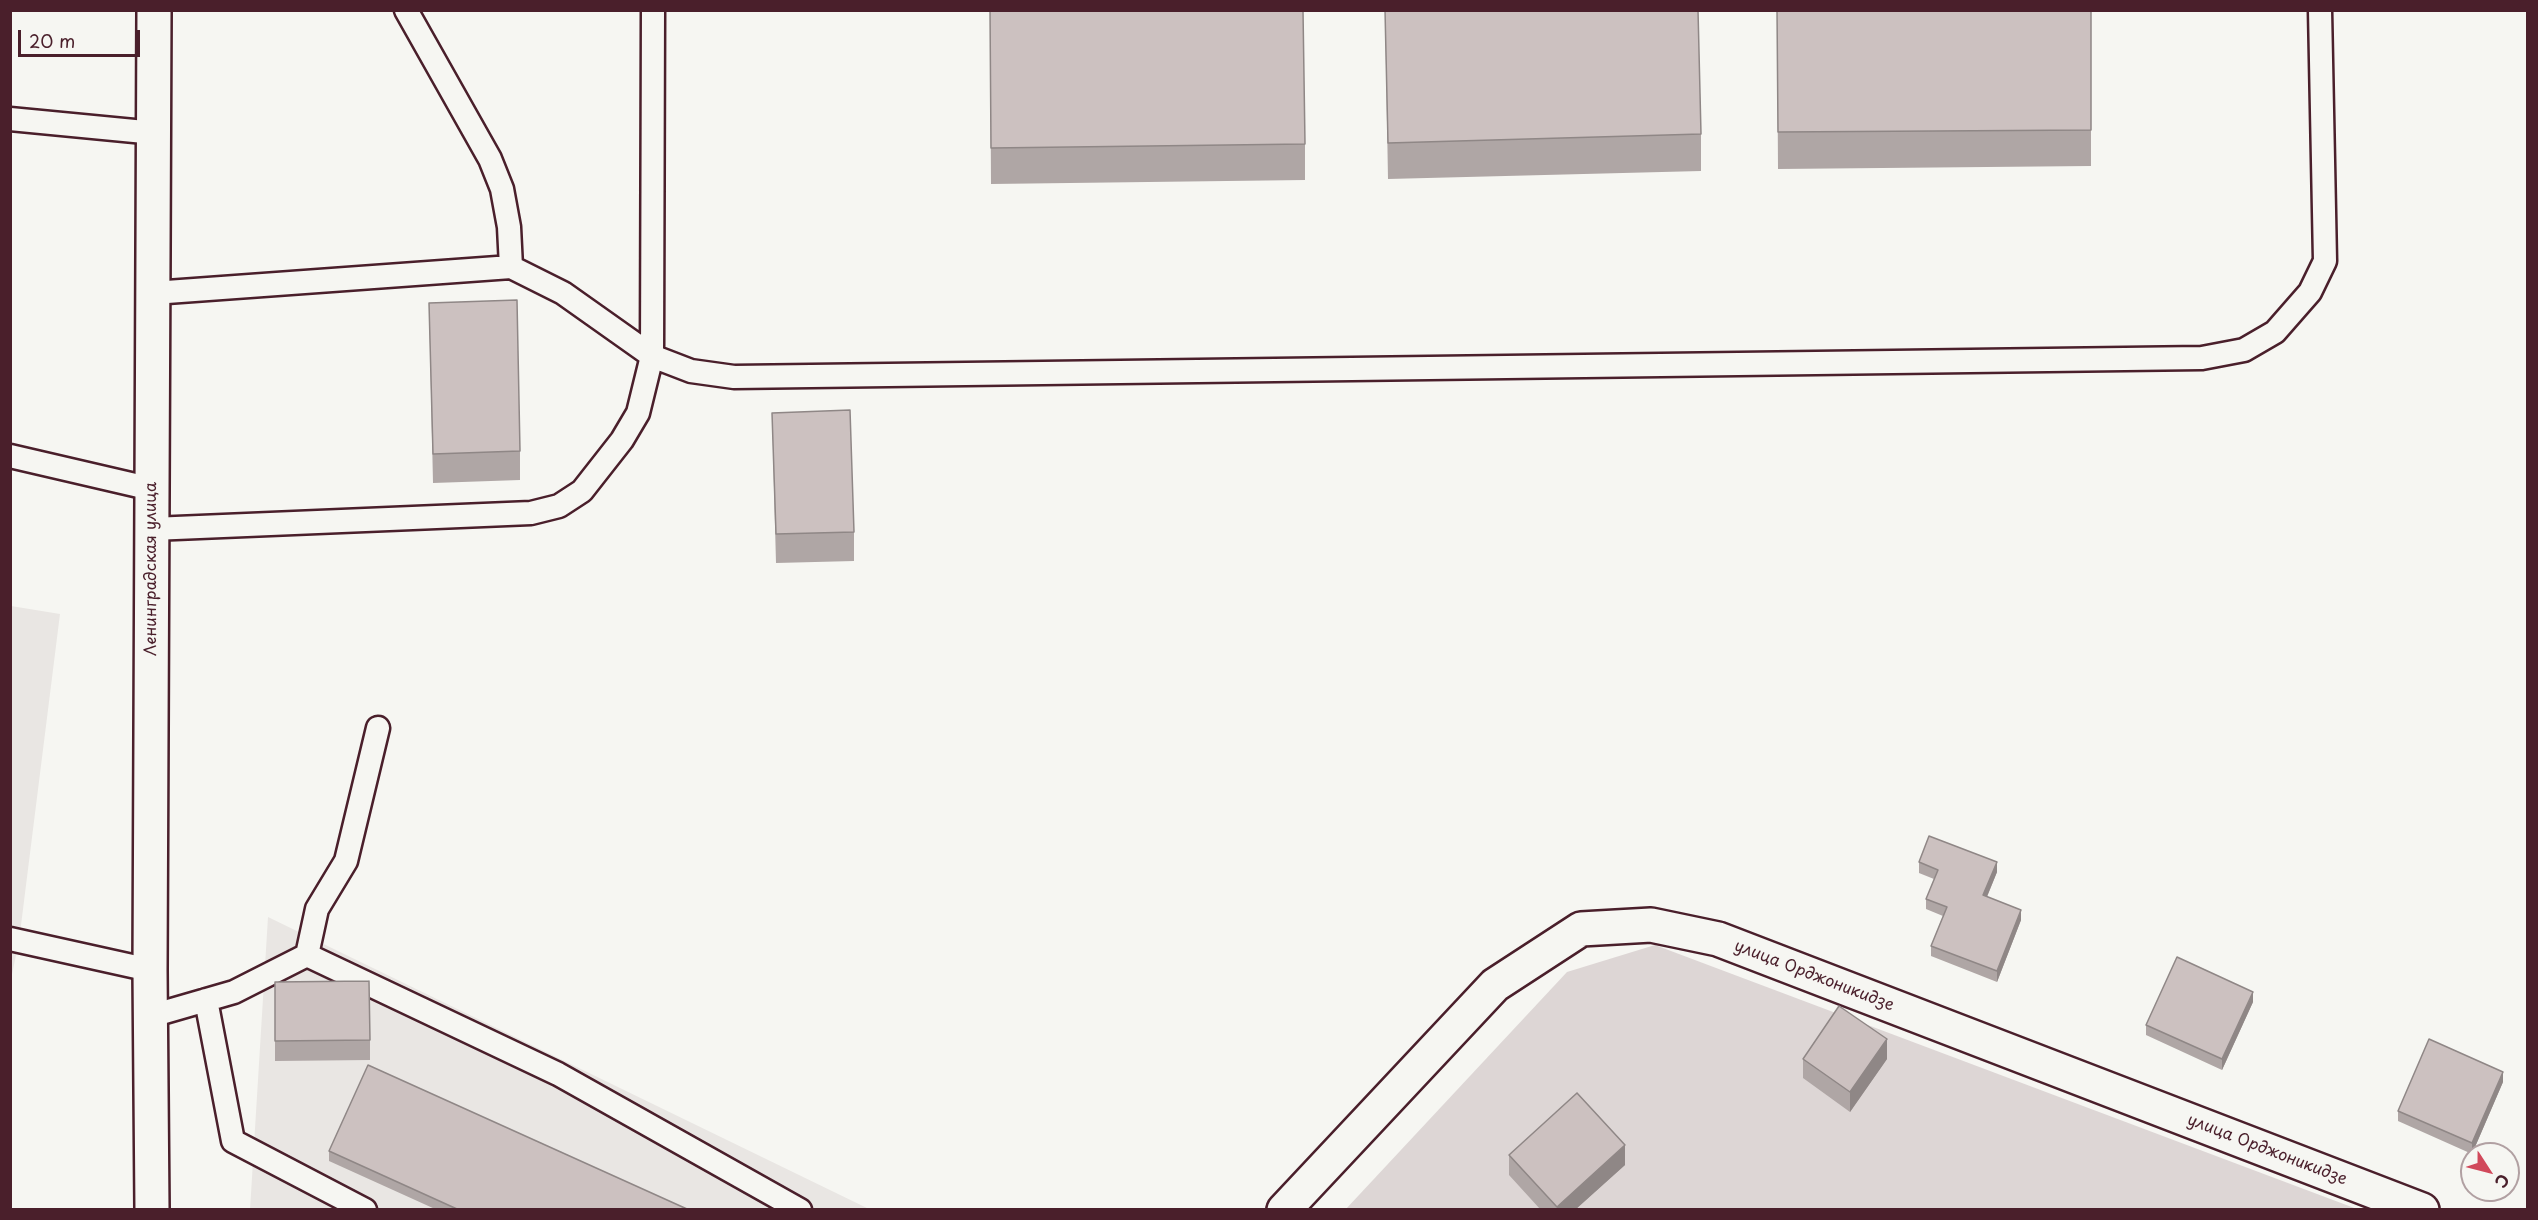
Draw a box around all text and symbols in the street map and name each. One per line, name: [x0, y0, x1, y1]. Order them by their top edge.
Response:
scale bar: [21, 18, 142, 56]
text: 20 m: [29, 27, 75, 54]
street label: Ленинградская улица: [142, 482, 162, 656]
street label: улица Орджоникидзе: [1731, 937, 1897, 1015]
street label: улица Орджоникидзе: [2184, 1111, 2350, 1189]
north arrow: [2460, 1142, 2520, 1202]
text: С: [2490, 1169, 2516, 1193]

